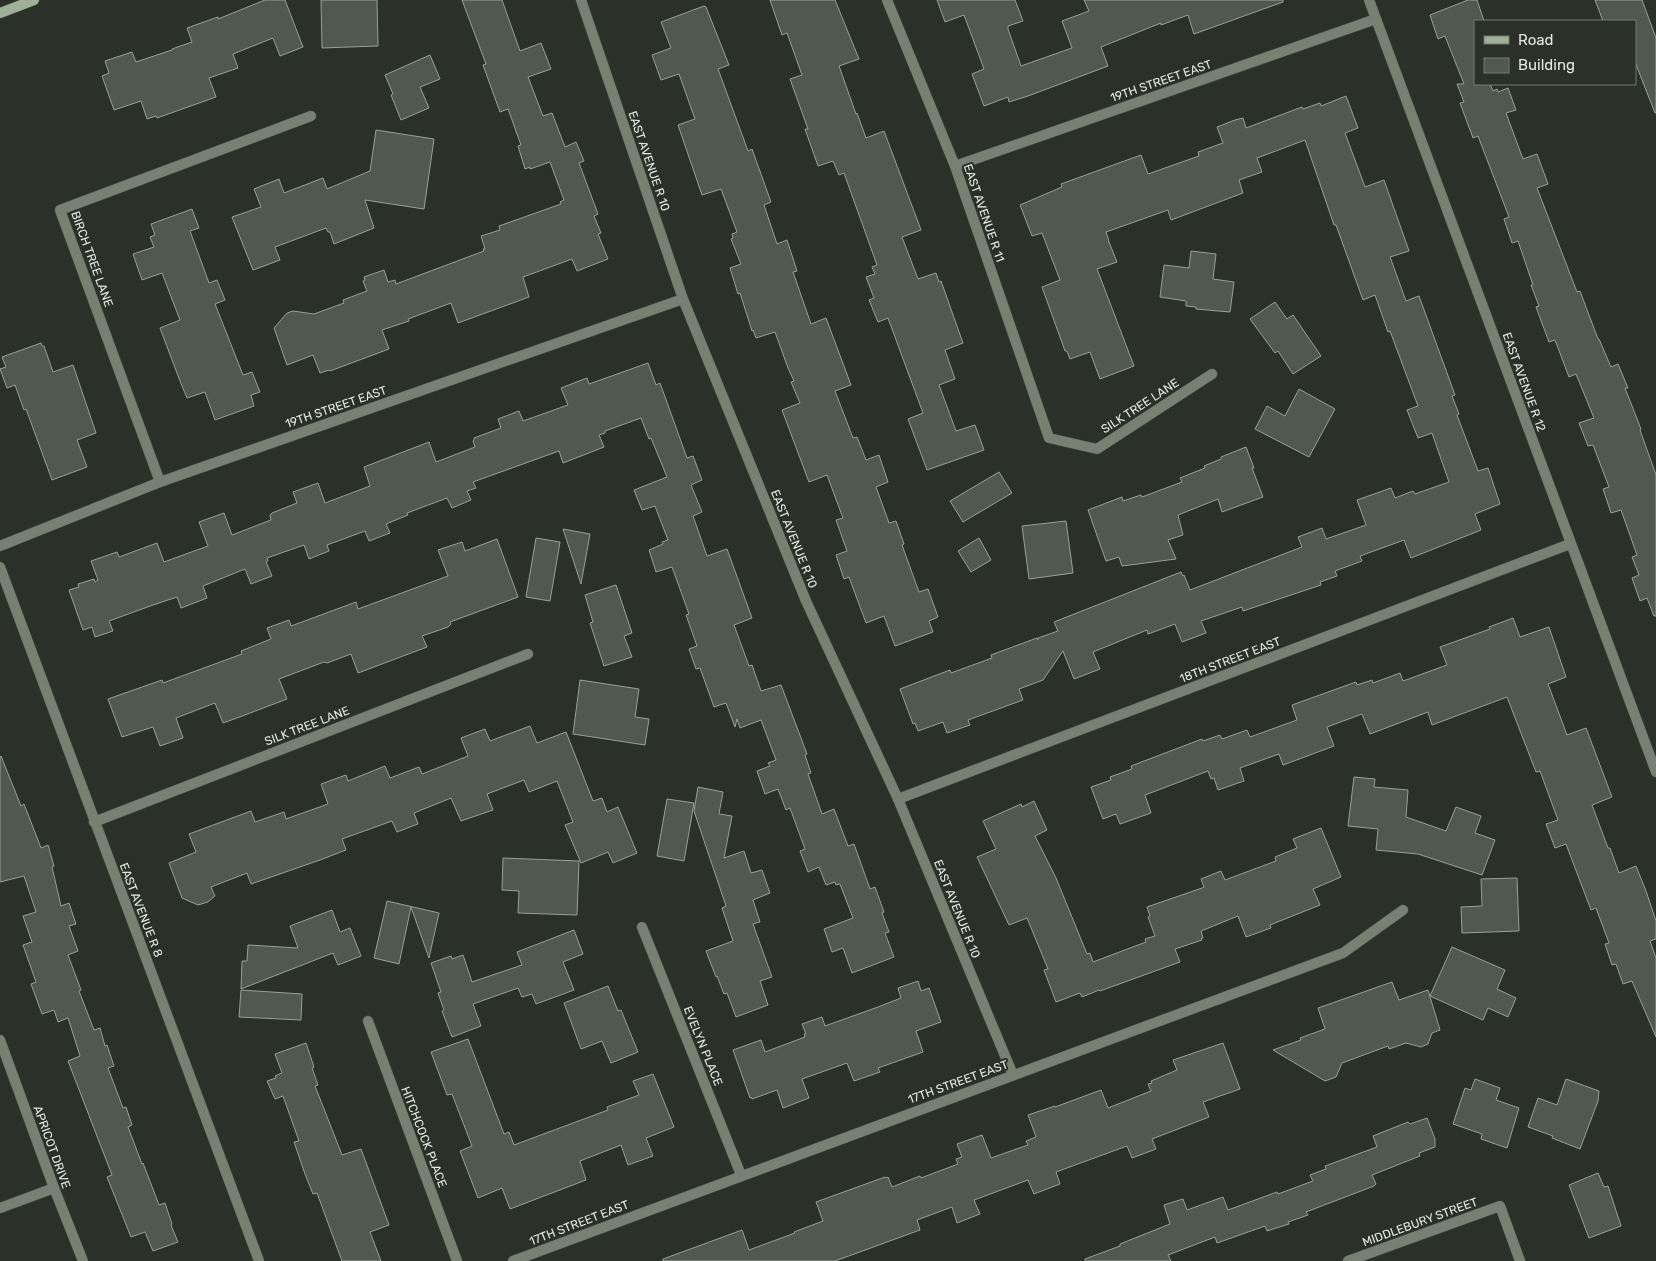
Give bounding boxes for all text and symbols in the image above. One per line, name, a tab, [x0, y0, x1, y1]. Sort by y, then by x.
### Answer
legend	[1474, 20, 1636, 85]
text: Road	[1518, 31, 1554, 49]
text: Building	[1518, 56, 1575, 74]
street label: 19TH STREET EAST	[1108, 57, 1214, 105]
street label: EAST AVENUE R 10	[625, 109, 673, 213]
street label: EAST AVENUE R 11	[961, 162, 1007, 264]
street label: BIRCH TREE LANE	[68, 209, 116, 309]
street label: EAST AVENUE R 12	[1500, 331, 1548, 433]
street label: SILK TREE LANE	[1098, 376, 1182, 436]
street label: 19TH STREET EAST	[283, 383, 389, 431]
street label: EAST AVENUE R 10	[768, 488, 820, 590]
street label: 18TH STREET EAST	[1178, 634, 1283, 686]
street label: SILK TREE LANE	[263, 703, 351, 749]
street label: EAST AVENUE R 10	[931, 858, 983, 960]
street label: EAST AVENUE R 8	[117, 861, 165, 959]
street label: EVELYN PLACE	[681, 1004, 725, 1088]
street label: 17TH STREET EAST	[906, 1057, 1010, 1107]
street label: HITCHCOCK PLACE	[398, 1085, 450, 1189]
street label: APRICOT DRIVE	[31, 1104, 73, 1190]
street label: MIDDLEBURY STREET	[1361, 1195, 1479, 1249]
street label: 17TH STREET EAST	[527, 1198, 631, 1248]

